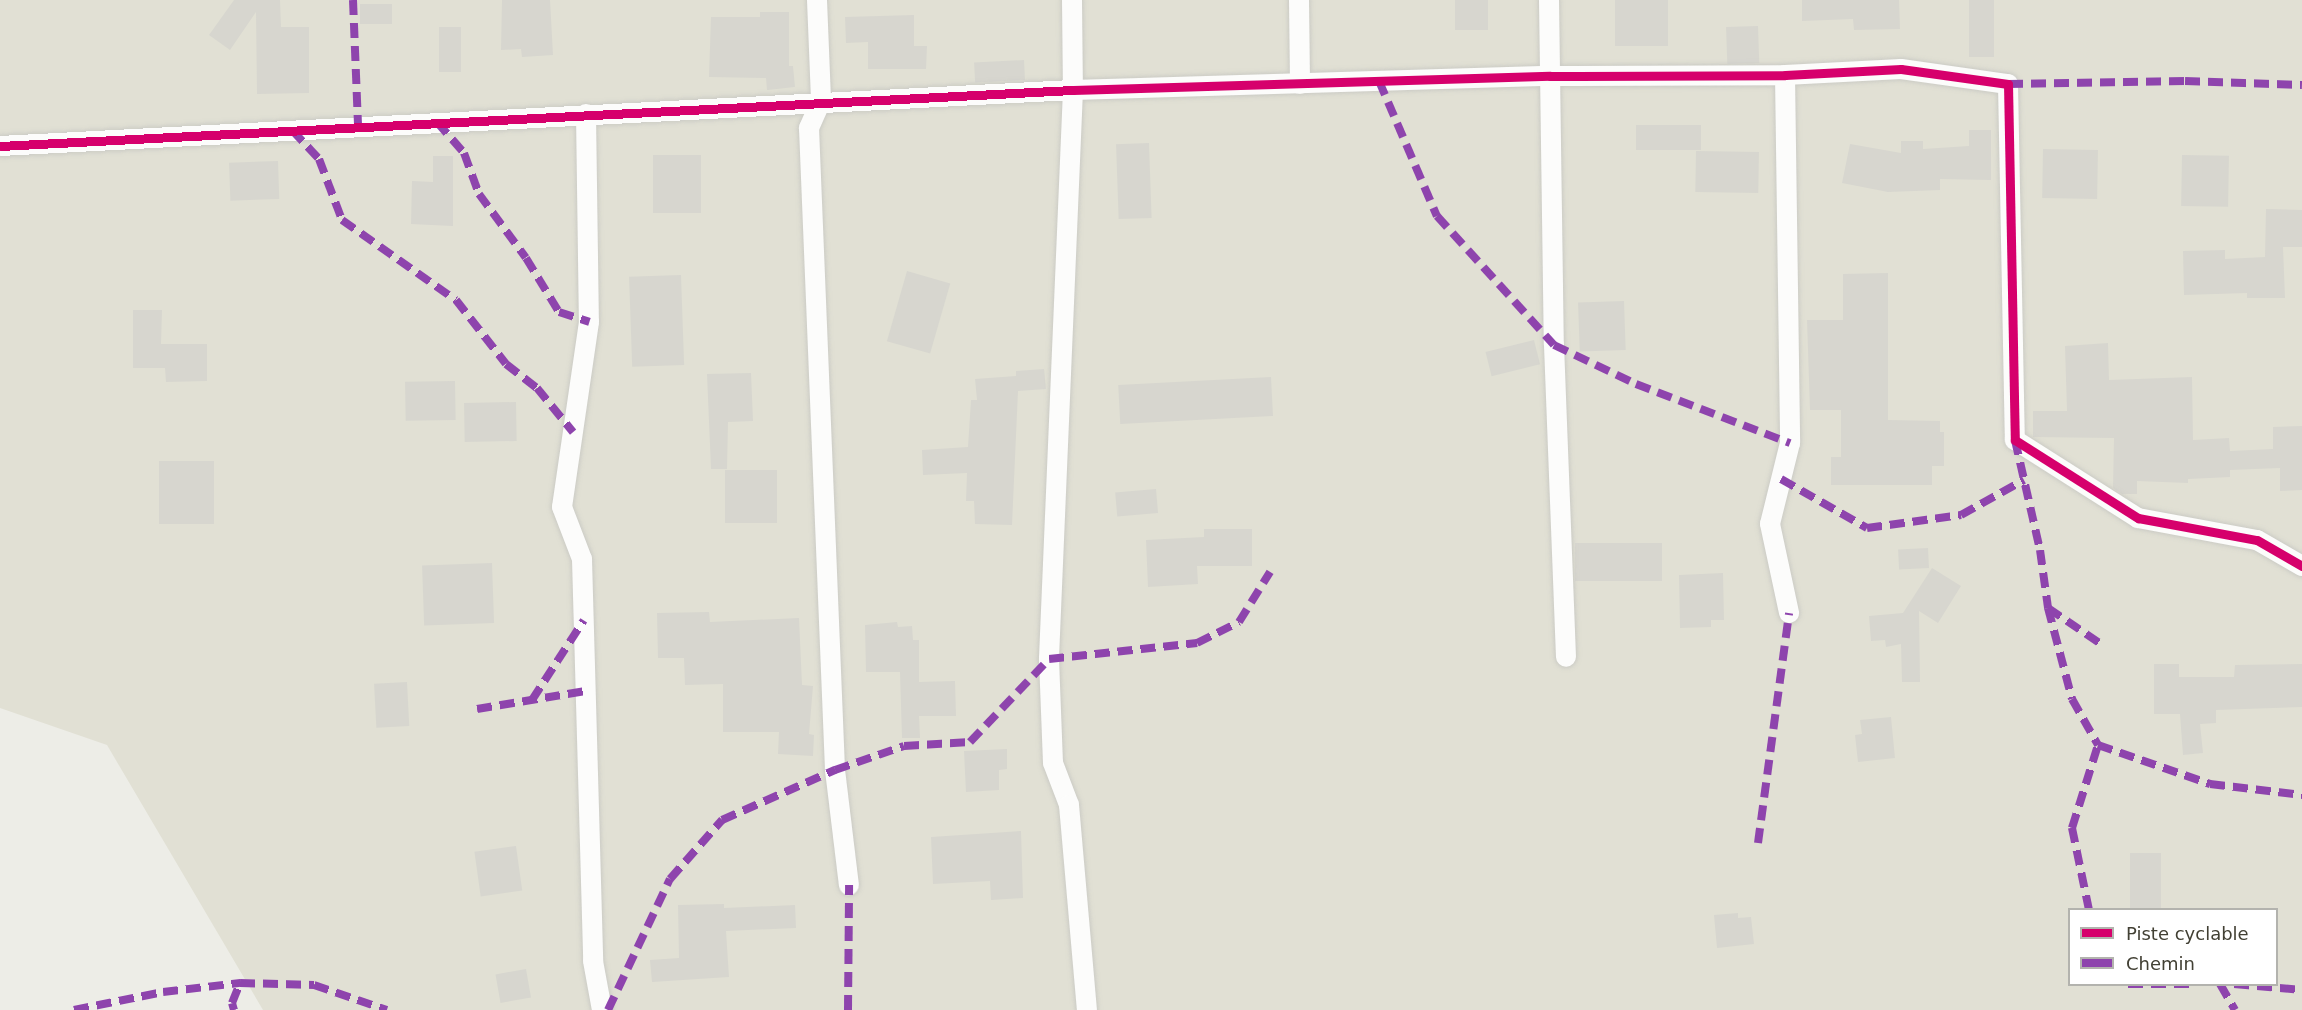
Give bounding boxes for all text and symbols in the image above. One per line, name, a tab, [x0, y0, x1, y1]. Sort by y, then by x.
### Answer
legend	[2068, 908, 2278, 986]
text: Piste cyclable	[2126, 923, 2249, 944]
text: Chemin	[2126, 953, 2195, 974]

